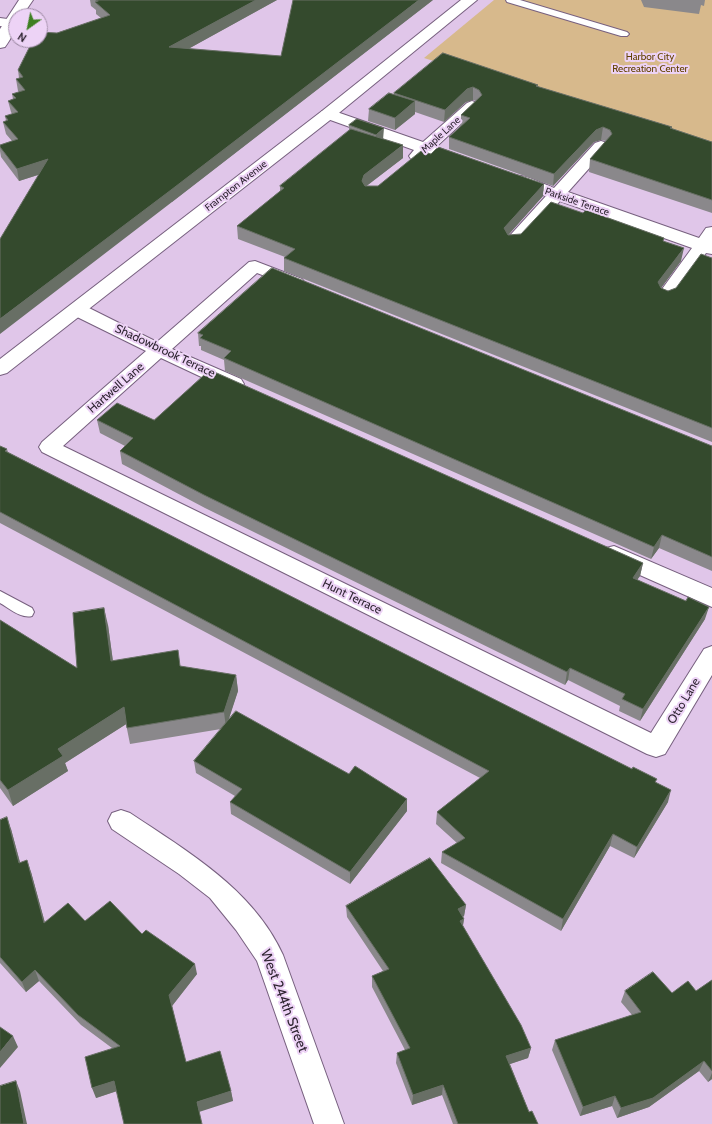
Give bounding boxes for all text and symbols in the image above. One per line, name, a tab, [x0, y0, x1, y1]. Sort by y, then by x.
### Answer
north arrow	[8, 8, 48, 48]
text: N	[15, 29, 29, 45]
park label: Harbor City Recreation Center	[612, 51, 688, 74]
street label: Maple Lane	[419, 114, 463, 156]
street label: Frampton Avenue	[203, 158, 269, 214]
street label: Parkside Terrace	[543, 185, 611, 219]
street label: Shadowbrook Terrace	[113, 321, 217, 381]
street label: Hartwell Lane	[85, 360, 147, 416]
street label: Hunt Terrace	[320, 576, 384, 618]
street label: Otto Lane	[665, 675, 703, 727]
street label: West 244th Street	[257, 947, 311, 1055]

